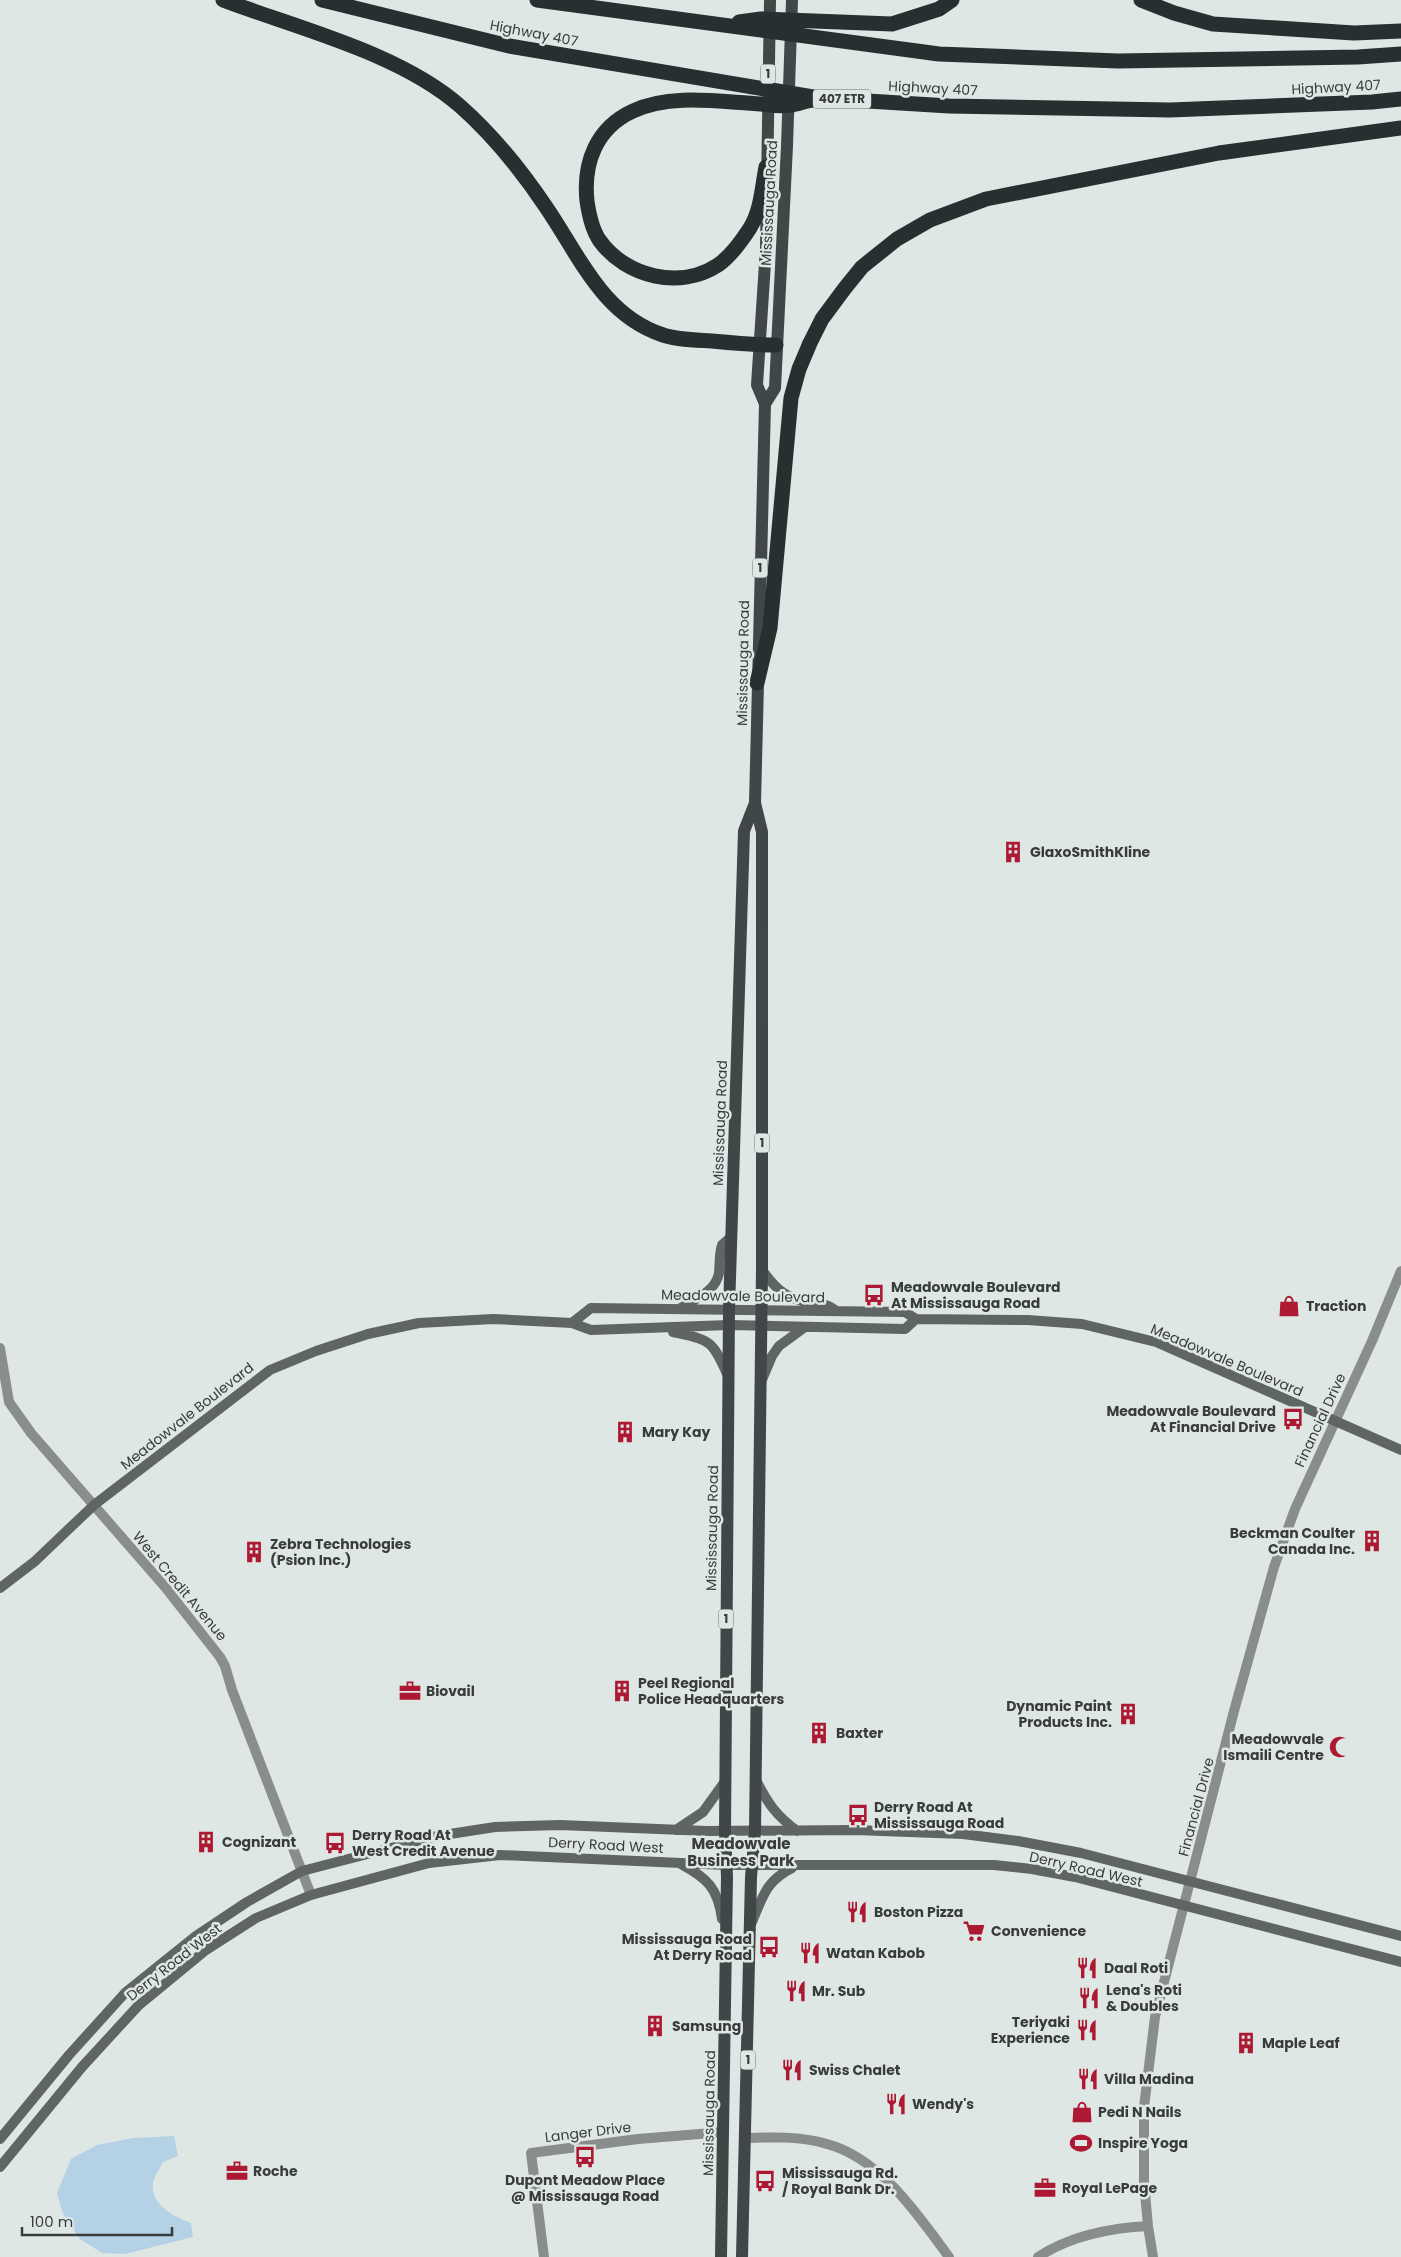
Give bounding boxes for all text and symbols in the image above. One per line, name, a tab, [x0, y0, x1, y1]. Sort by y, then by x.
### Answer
street label: Highway 407	[488, 15, 580, 51]
road number: 1	[760, 64, 776, 84]
street label: Highway 407	[1291, 75, 1381, 99]
street label: Highway 407	[888, 76, 978, 100]
road number: 407 ETR	[813, 90, 871, 108]
street label: Mississauga Road	[756, 140, 782, 266]
road number: 1	[752, 558, 768, 578]
street label: Mississauga Road	[732, 600, 754, 726]
building icon: GlaxoSmithKline	[1000, 839, 1026, 865]
place label: GlaxoSmithKline	[1030, 842, 1151, 862]
street label: Mississauga Road	[708, 1060, 732, 1186]
road number: 1	[754, 1134, 770, 1152]
place label: Meadowvale Boulevard At Mississauga Road	[891, 1277, 1061, 1313]
bus stop icon: Meadowvale Boulevard At Mississauga Road	[861, 1282, 887, 1308]
street label: Meadowvale Boulevard	[661, 1285, 825, 1307]
shop icon: Traction	[1276, 1293, 1302, 1319]
place label: Traction	[1306, 1296, 1366, 1316]
street label: Meadowvale Boulevard	[1148, 1319, 1306, 1401]
street label: Meadowvale Boulevard	[116, 1358, 258, 1474]
street label: Financial Drive	[1289, 1369, 1351, 1470]
place label: Meadowvale Boulevard At Financial Drive	[1106, 1401, 1276, 1437]
bus stop icon: Meadowvale Boulevard At Financial Drive	[1280, 1406, 1306, 1432]
building icon: Mary Kay	[612, 1419, 638, 1445]
place label: Mary Kay	[642, 1422, 710, 1442]
street label: Mississauga Road	[701, 1465, 723, 1591]
place label: Beckman Coulter Canada Inc.	[1230, 1523, 1355, 1559]
street label: West Credit Avenue	[128, 1527, 232, 1645]
building icon: Beckman Coulter Canada Inc.	[1359, 1528, 1385, 1554]
place label: Zebra Technologies (Psion Inc.)	[270, 1534, 411, 1570]
building icon: Zebra Technologies (Psion Inc.)	[241, 1539, 267, 1565]
road number: 1	[718, 1610, 734, 1628]
place label: Peel Regional Police Headquarters	[638, 1673, 785, 1709]
office icon: Biovail	[397, 1678, 423, 1704]
building icon: Peel Regional Police Headquarters	[609, 1678, 635, 1704]
place label: Biovail	[426, 1681, 475, 1701]
place label: Dynamic Paint Products Inc.	[1006, 1696, 1112, 1732]
building icon: Dynamic Paint Products Inc.	[1115, 1701, 1141, 1727]
building icon: Baxter	[806, 1720, 832, 1746]
place label: Baxter	[836, 1723, 883, 1743]
place label: Meadowvale Ismaili Centre	[1223, 1729, 1324, 1765]
mosque icon: Meadowvale Ismaili Centre	[1327, 1734, 1353, 1760]
street label: Financial Drive	[1173, 1755, 1219, 1859]
place label: Derry Road At Mississauga Road	[874, 1797, 1004, 1833]
bus stop icon: Derry Road At Mississauga Road	[845, 1802, 871, 1828]
place label: Derry Road At West Credit Avenue	[352, 1825, 495, 1861]
building icon: Cognizant	[193, 1829, 219, 1855]
bus stop icon: Derry Road At West Credit Avenue	[322, 1830, 348, 1856]
place label: Cognizant	[222, 1832, 297, 1852]
street label: Derry Road West	[548, 1832, 664, 1858]
district label: Meadowvale Business Park	[687, 1833, 795, 1871]
street label: Derry Road West	[1027, 1846, 1145, 1892]
restaurant icon: Boston Pizza	[844, 1899, 870, 1925]
place label: Boston Pizza	[874, 1902, 963, 1922]
supermarket icon: Convenience	[961, 1918, 987, 1944]
street label: Derry Road West	[122, 1919, 226, 2005]
place label: Convenience	[991, 1921, 1087, 1941]
place label: Mississauga Road At Derry Road	[622, 1929, 752, 1965]
bus stop icon: Mississauga Road At Derry Road	[756, 1934, 782, 1960]
restaurant icon: Watan Kabob	[797, 1940, 823, 1966]
place label: Watan Kabob	[826, 1943, 926, 1963]
restaurant icon: Daal Roti	[1074, 1955, 1100, 1981]
place label: Daal Roti	[1104, 1958, 1168, 1978]
restaurant icon: Mr. Sub	[783, 1978, 809, 2004]
place label: Lena's Roti & Doubles	[1106, 1980, 1182, 2016]
place label: Mr. Sub	[812, 1981, 866, 2001]
restaurant icon: Lena's Roti & Doubles	[1076, 1985, 1102, 2011]
place label: Teriyaki Experience	[991, 2012, 1070, 2048]
building icon: Samsung	[642, 2013, 668, 2039]
place label: Samsung	[672, 2016, 741, 2036]
restaurant icon: Teriyaki Experience	[1074, 2017, 1100, 2043]
building icon: Maple Leaf	[1233, 2030, 1259, 2056]
place label: Maple Leaf	[1262, 2033, 1339, 2053]
street label: Mississauga Road	[698, 2050, 720, 2176]
road number: 1	[740, 2050, 756, 2070]
restaurant icon: Swiss Chalet	[779, 2057, 805, 2083]
place label: Swiss Chalet	[809, 2060, 901, 2080]
restaurant icon: Villa Madina	[1075, 2066, 1101, 2092]
place label: Villa Madina	[1104, 2069, 1194, 2089]
restaurant icon: Wendy's	[883, 2091, 909, 2117]
place label: Wendy's	[912, 2094, 974, 2114]
shop icon: Pedi N Nails	[1069, 2099, 1095, 2125]
place label: Pedi N Nails	[1098, 2102, 1182, 2122]
street label: Langer Drive	[544, 2117, 633, 2147]
sports icon: Inspire Yoga	[1068, 2130, 1094, 2156]
place label: Inspire Yoga	[1098, 2133, 1188, 2153]
bus stop icon: Dupont Meadow Place @ Mississauga Road	[572, 2144, 598, 2170]
office icon: Roche	[224, 2158, 250, 2184]
place label: Roche	[253, 2161, 298, 2181]
place label: Mississauga Rd. / Royal Bank Dr.	[782, 2163, 898, 2199]
bus stop icon: Mississauga Rd. / Royal Bank Dr.	[752, 2168, 778, 2194]
place label: Dupont Meadow Place @ Mississauga Road	[505, 2170, 665, 2206]
office icon: Royal LePage	[1032, 2175, 1058, 2201]
place label: Royal LePage	[1062, 2178, 1158, 2198]
scale bar	[22, 2204, 172, 2236]
text: 100 m	[30, 2211, 73, 2232]

